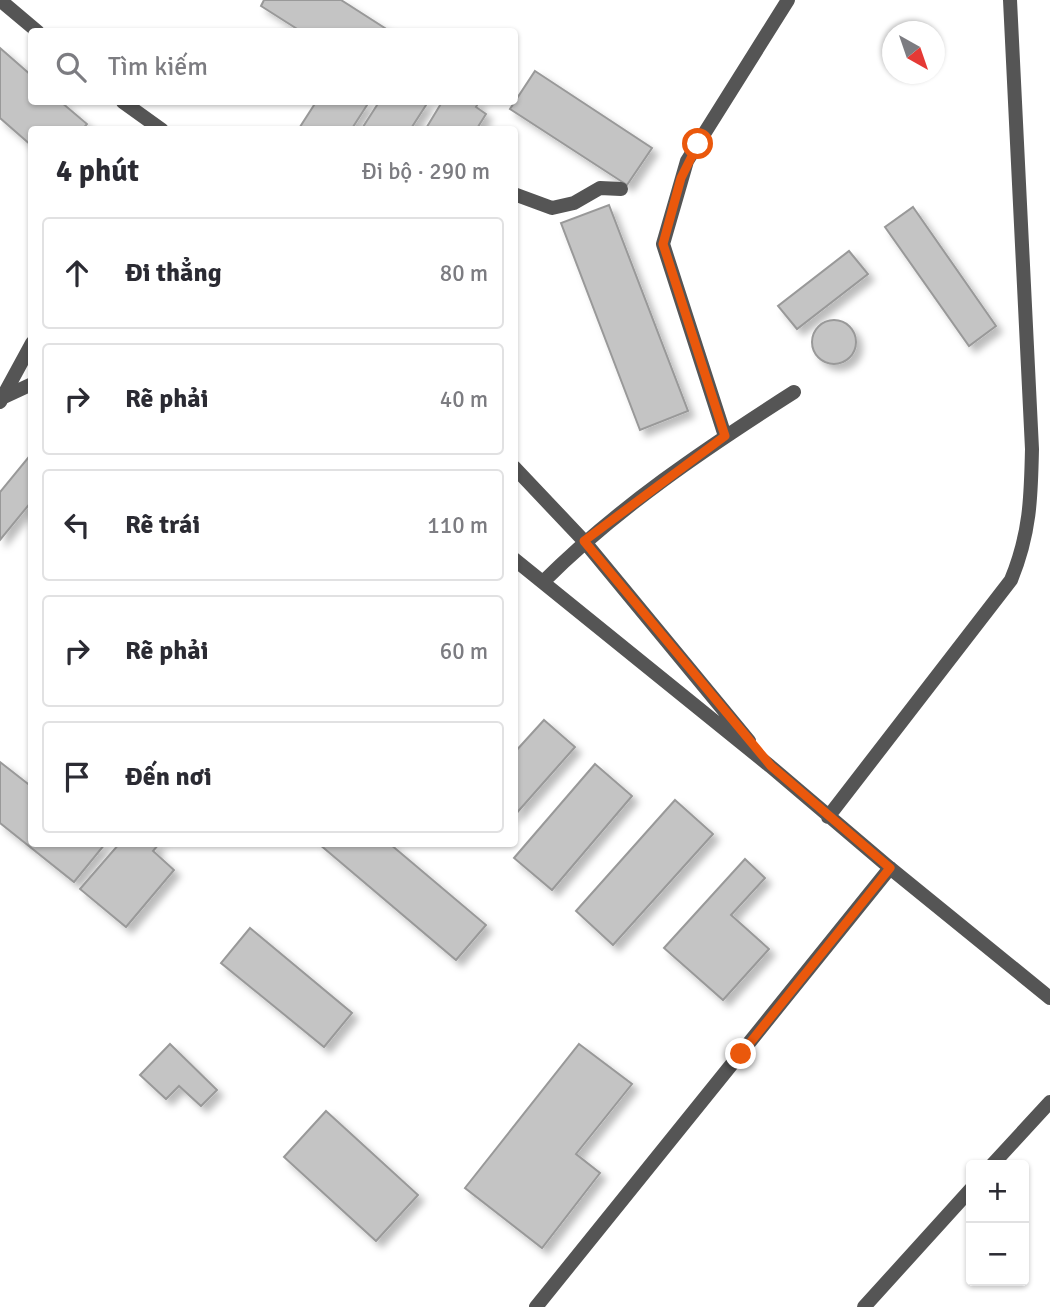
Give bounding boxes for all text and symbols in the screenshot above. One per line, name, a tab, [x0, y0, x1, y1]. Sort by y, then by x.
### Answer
north arrow	[882, 21, 945, 84]
search box	[28, 28, 518, 105]
icon: search	[52, 48, 90, 86]
text: Tìm kiếm	[108, 51, 208, 83]
route start	[682, 128, 713, 159]
text: 4 phút	[56, 153, 139, 190]
text: Đi bộ · 290 m	[362, 157, 490, 186]
icon: ahead	[58, 254, 96, 292]
text: Đi thẳng	[125, 257, 222, 289]
text: 80 m	[440, 259, 488, 288]
icon: right	[58, 380, 96, 418]
text: Rẽ phải	[125, 383, 209, 415]
text: 40 m	[440, 385, 488, 414]
icon: left	[58, 506, 96, 544]
text: Rẽ trái	[125, 509, 200, 541]
text: 110 m	[427, 511, 488, 540]
icon: right	[58, 632, 96, 670]
text: Rẽ phải	[125, 635, 209, 667]
text: 60 m	[440, 637, 488, 666]
icon: arrive	[58, 758, 96, 796]
text: Đến nơi	[125, 761, 212, 793]
route end	[725, 1038, 756, 1069]
map controls	[966, 1160, 1029, 1286]
button: +	[966, 1160, 1029, 1223]
button: −	[966, 1223, 1029, 1286]

